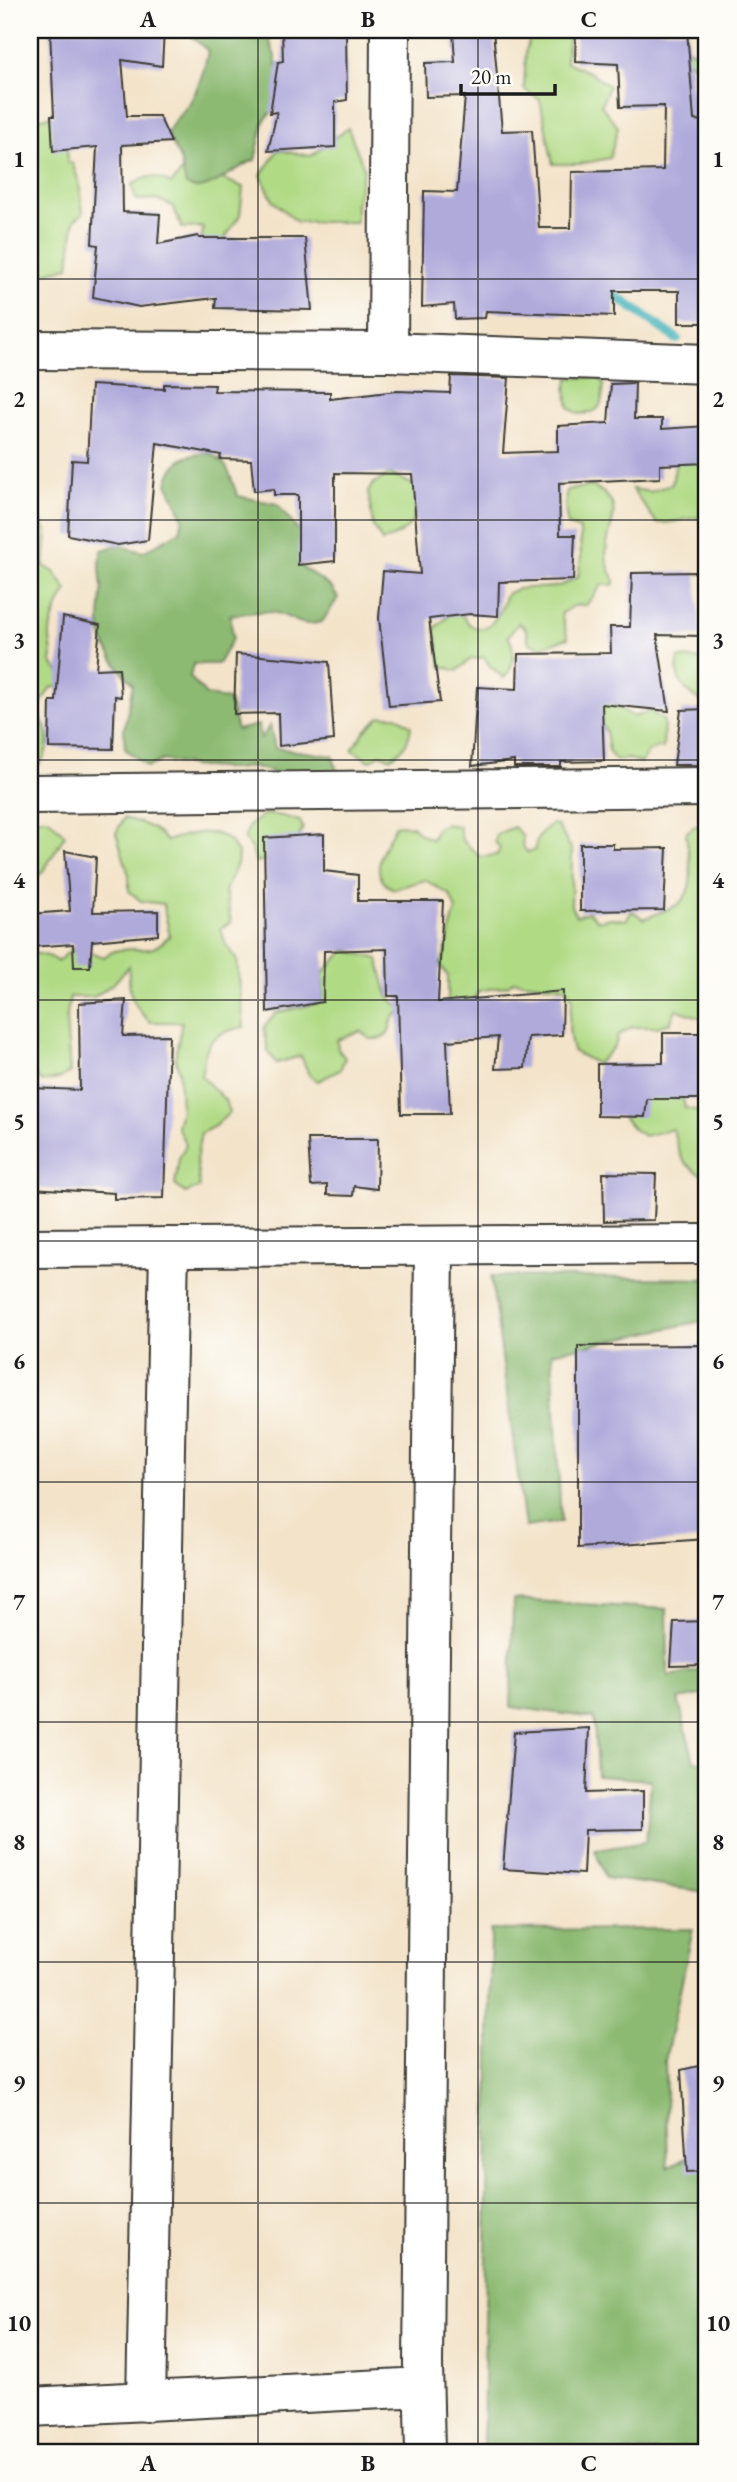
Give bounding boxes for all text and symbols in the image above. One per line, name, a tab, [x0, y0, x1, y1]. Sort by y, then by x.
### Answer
text: A	[139, 4, 157, 34]
text: B	[361, 4, 375, 34]
text: C	[581, 4, 597, 34]
scale bar	[461, 52, 555, 96]
text: 20 m	[471, 63, 512, 90]
text: 1	[13, 144, 25, 174]
text: 1	[712, 144, 724, 174]
text: 2	[13, 384, 25, 414]
text: 2	[712, 384, 724, 414]
text: 3	[13, 625, 25, 655]
text: 3	[712, 625, 724, 655]
text: 4	[13, 865, 26, 895]
text: 4	[712, 865, 725, 895]
text: 5	[13, 1106, 25, 1136]
text: 5	[712, 1106, 724, 1136]
text: 6	[13, 1346, 25, 1376]
text: 6	[712, 1346, 724, 1376]
text: 7	[13, 1587, 26, 1617]
text: 7	[712, 1587, 725, 1617]
text: 8	[13, 1827, 25, 1857]
text: 8	[712, 1827, 724, 1857]
text: 9	[13, 2068, 25, 2098]
text: 9	[712, 2068, 724, 2098]
text: 10	[7, 2308, 31, 2338]
text: 10	[706, 2308, 730, 2338]
text: A	[139, 2448, 157, 2478]
text: B	[361, 2448, 375, 2478]
text: C	[581, 2448, 597, 2478]

